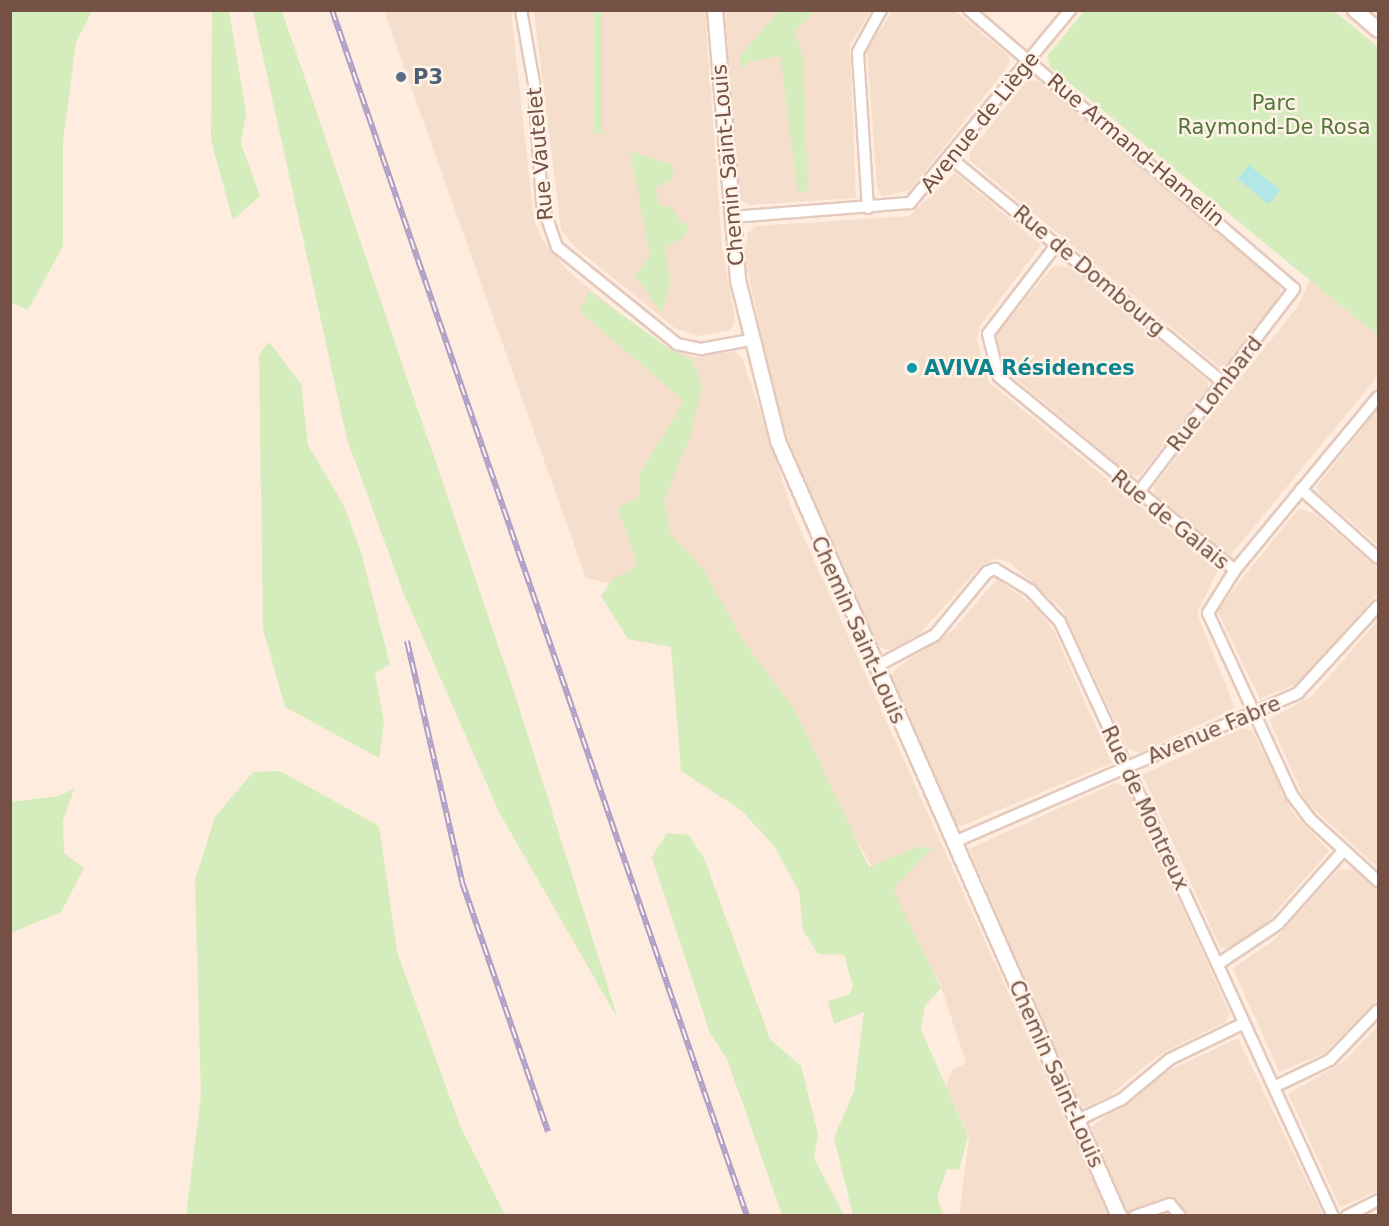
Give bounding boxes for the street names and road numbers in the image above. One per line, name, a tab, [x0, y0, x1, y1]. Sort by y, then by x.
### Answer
street label: Avenue de Liège	[915, 46, 1045, 198]
street label: Chemin Saint-Louis	[707, 63, 749, 267]
street label: Rue Armand-Hamelin	[1042, 68, 1230, 232]
street label: Rue Vautelet	[522, 86, 558, 222]
street label: Rue de Dombourg	[1008, 200, 1170, 342]
street label: Rue Lombard	[1162, 331, 1268, 457]
street label: Rue de Galais	[1106, 465, 1234, 575]
street label: Chemin Saint-Louis	[805, 532, 911, 728]
street label: Avenue Fabre	[1144, 691, 1284, 769]
street label: Rue de Montreux	[1096, 722, 1194, 894]
street label: Chemin Saint-Louis	[1003, 976, 1109, 1172]

